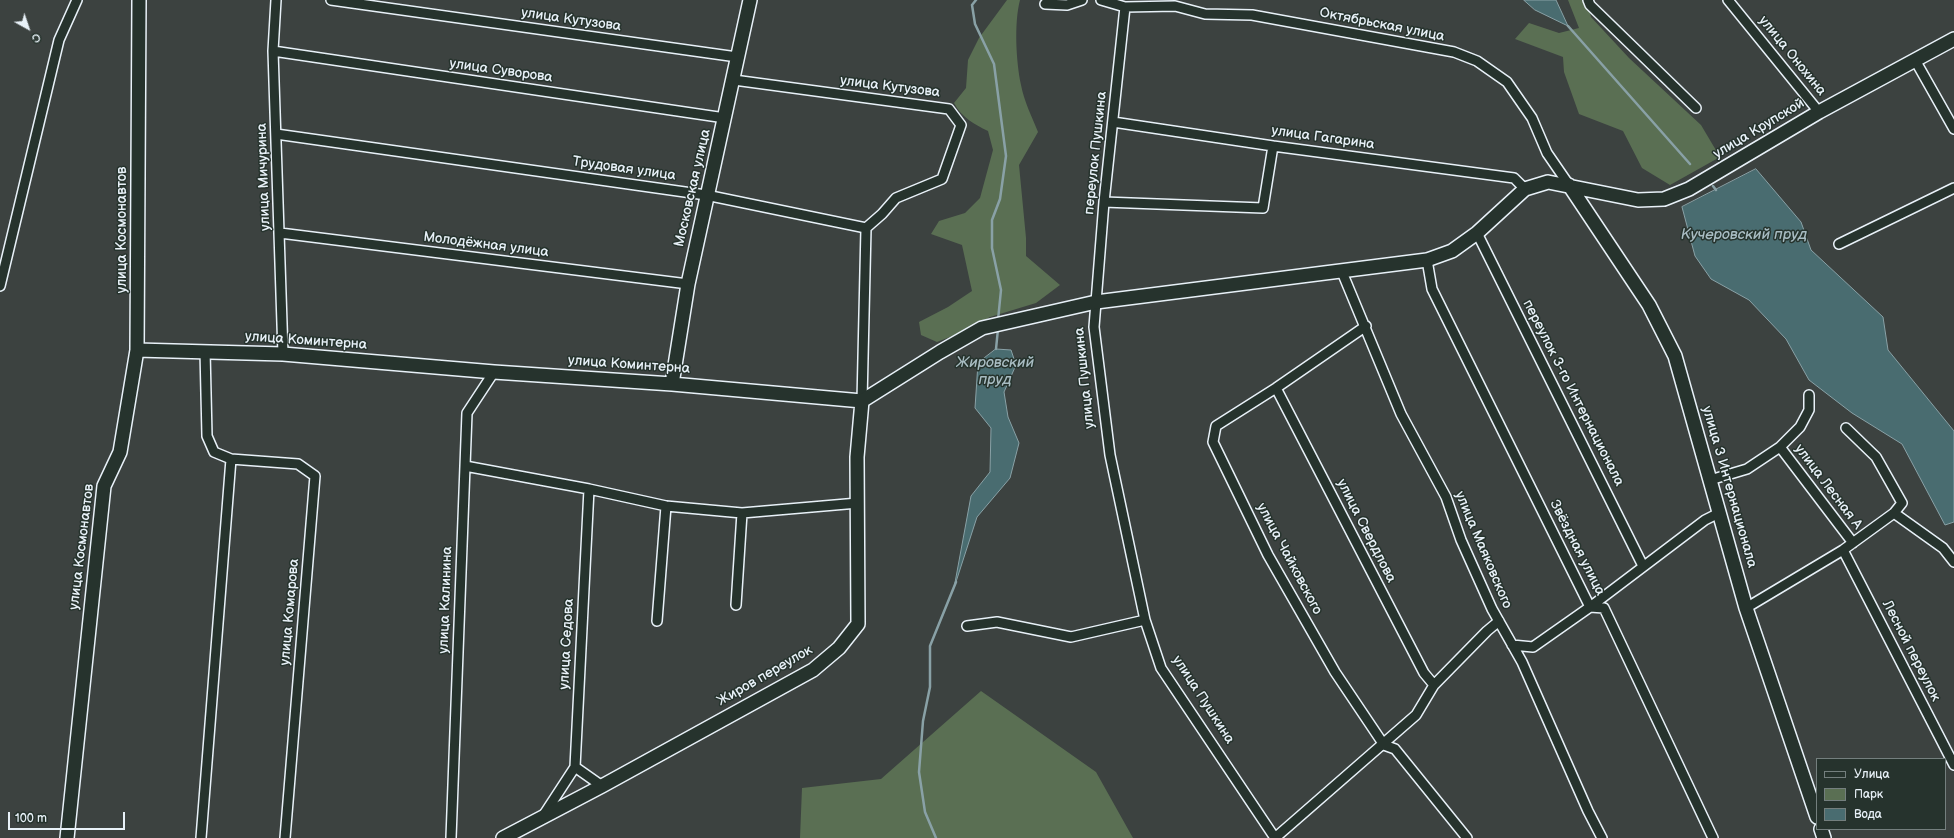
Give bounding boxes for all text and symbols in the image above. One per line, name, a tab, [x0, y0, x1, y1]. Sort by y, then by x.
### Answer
street label: улица Кутузова	[520, 5, 622, 35]
street label: Октябрьская улица	[1318, 5, 1446, 45]
north arrow	[8, 8, 48, 48]
street label: улица Онохина	[1755, 13, 1829, 99]
text: С	[29, 30, 43, 45]
street label: улица Суворова	[448, 55, 554, 87]
street label: улица Кутузова	[839, 73, 941, 101]
street label: переулок Пушкина	[1081, 91, 1111, 215]
street label: улица Крупской	[1710, 95, 1808, 163]
street label: улица Гагарина	[1270, 122, 1376, 154]
street label: улица Мичурина	[254, 123, 274, 231]
street label: Московская улица	[671, 127, 715, 249]
street label: Трудовая улица	[571, 153, 677, 185]
street label: улица Космонавтов	[114, 167, 130, 293]
water label: Кучеровский пруд	[1681, 226, 1807, 244]
street label: Молодёжная улица	[422, 229, 550, 261]
street label: переулок 3-го Интернационала	[1519, 297, 1627, 489]
street label: улица Пушкина	[1071, 327, 1099, 429]
street label: улица Коминтерна	[244, 328, 368, 354]
street label: улица Коминтерна	[567, 352, 691, 378]
water label: Жировский пруд	[956, 354, 1034, 389]
street label: улица 3 Интернационала	[1698, 404, 1760, 570]
street label: улица Лесная А	[1791, 441, 1865, 533]
street label: улица Свердлова	[1333, 476, 1399, 586]
street label: улица Космонавтов	[66, 483, 98, 611]
street label: улица Маяковского	[1451, 489, 1515, 611]
street label: Звёздная улица	[1546, 497, 1608, 599]
street label: улица Чайковского	[1253, 500, 1325, 618]
street label: улица Калинина	[436, 546, 456, 654]
street label: улица Комарова	[277, 558, 303, 666]
street label: улица Седова	[556, 598, 578, 690]
street label: Лесной переулок	[1878, 598, 1944, 704]
street label: Жиров переулок	[714, 642, 816, 710]
street label: улица Пушкина	[1168, 653, 1238, 747]
legend	[1816, 758, 1946, 830]
text: Улица	[1854, 767, 1890, 782]
text: Парк	[1854, 787, 1883, 802]
scale bar	[10, 804, 127, 830]
text: Вода	[1854, 807, 1882, 822]
text: 100 m	[15, 811, 47, 826]

